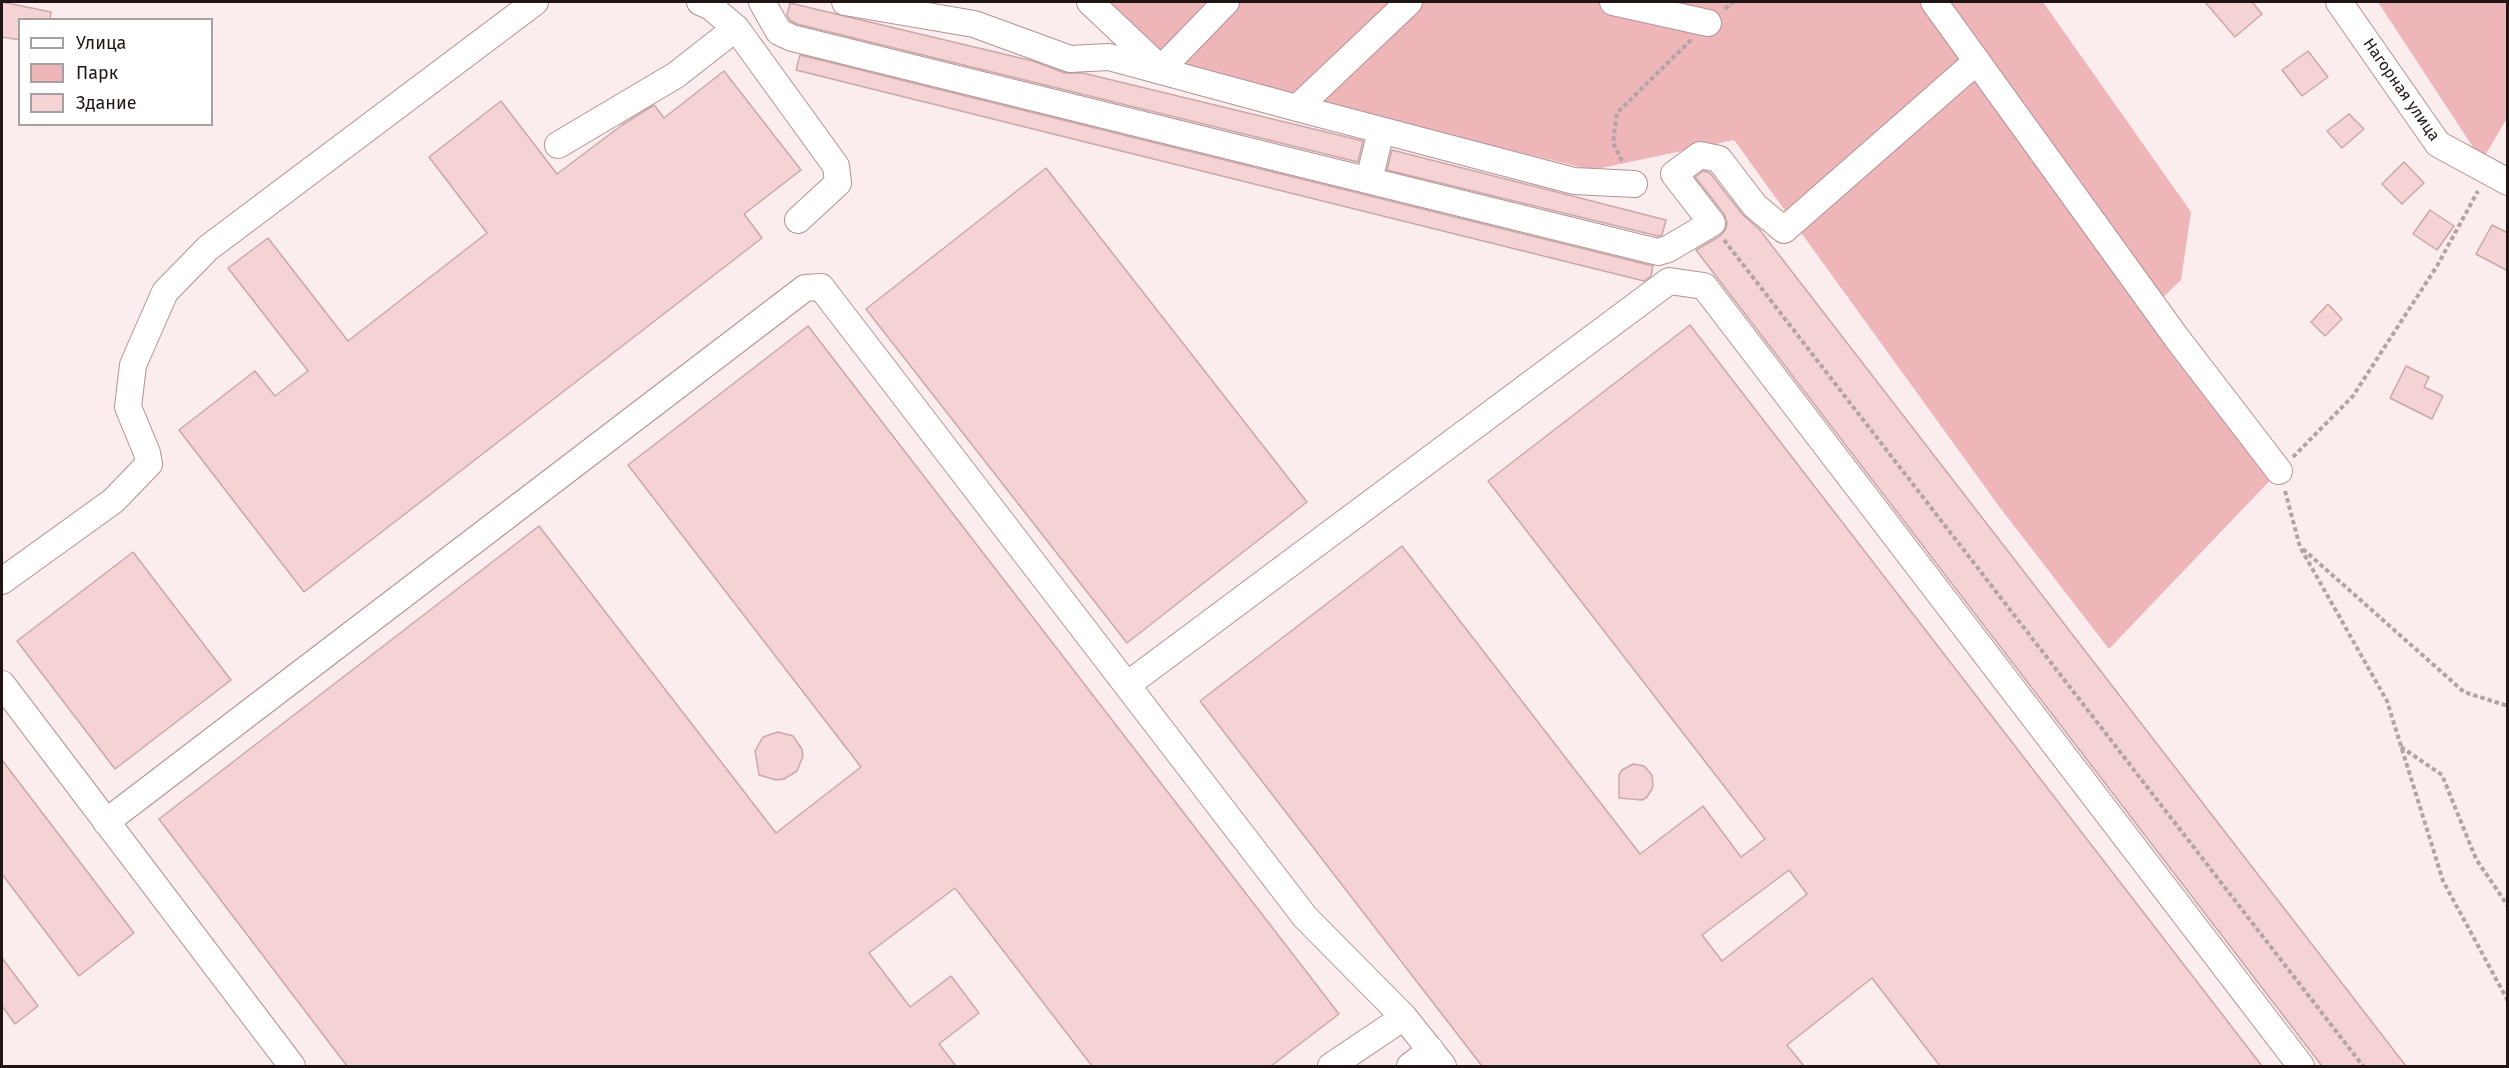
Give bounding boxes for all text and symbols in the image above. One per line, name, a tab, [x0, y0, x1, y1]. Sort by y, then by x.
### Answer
legend	[18, 18, 213, 126]
text: Улица	[76, 32, 126, 54]
street label: Нагорная улица	[2359, 35, 2443, 145]
text: Парк	[76, 62, 118, 84]
text: Здание	[76, 92, 137, 114]

